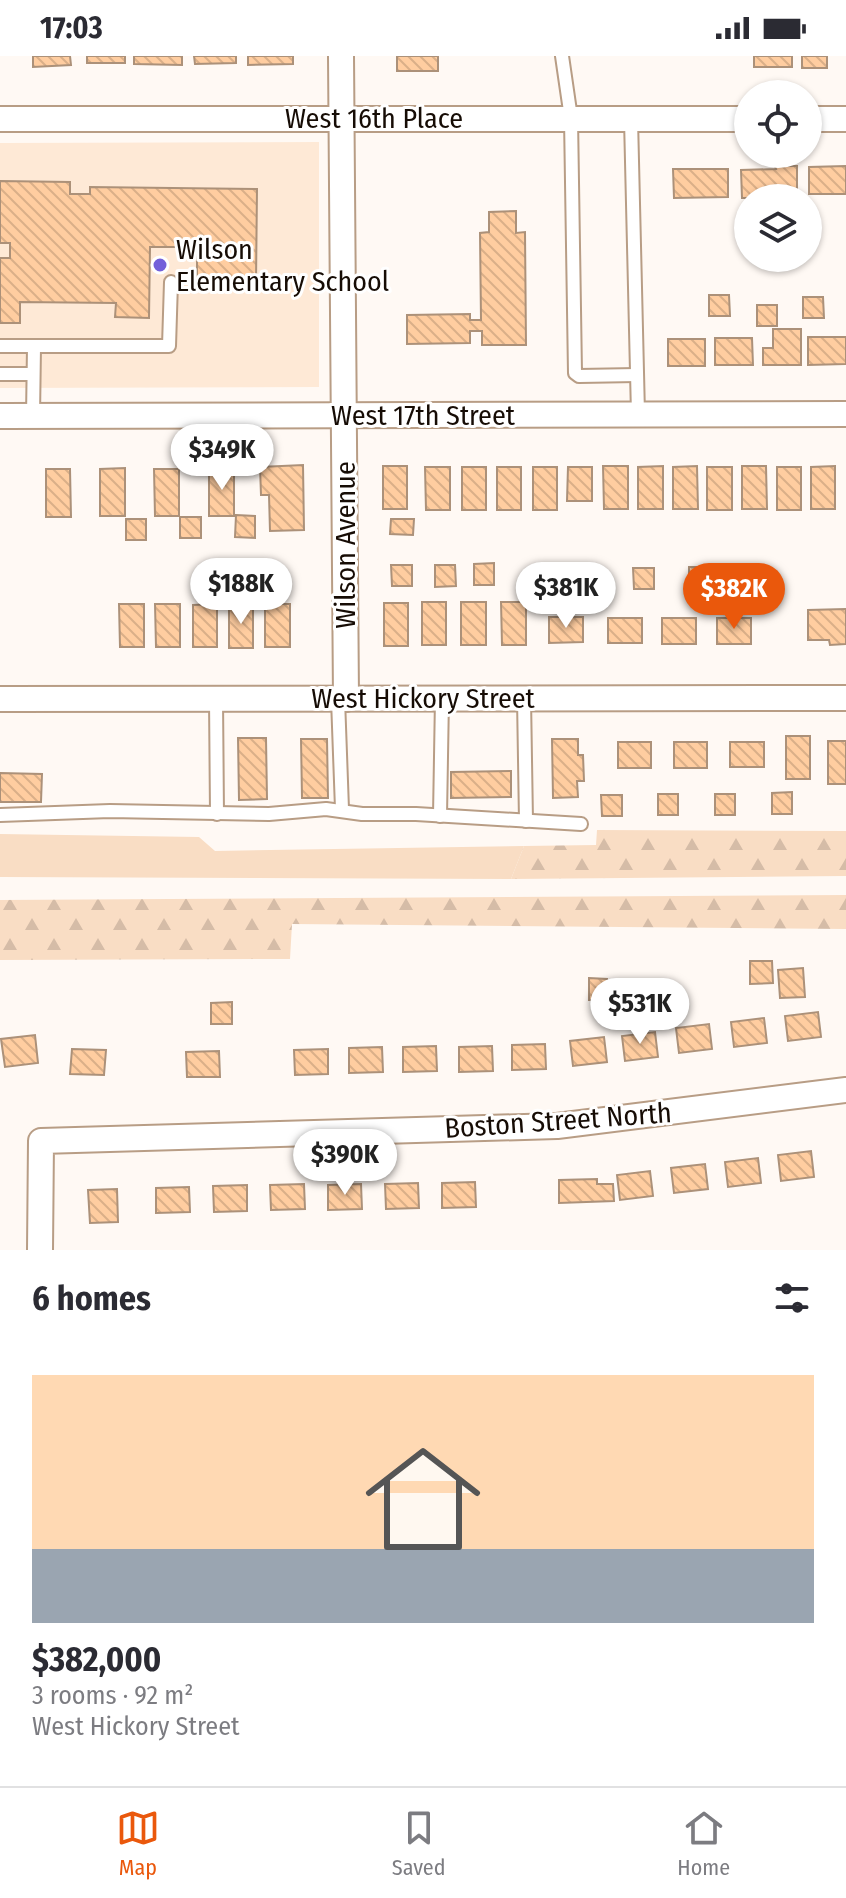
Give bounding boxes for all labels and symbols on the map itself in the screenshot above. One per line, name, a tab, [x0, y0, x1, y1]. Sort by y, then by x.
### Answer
street label: West 16th Place	[285, 102, 463, 135]
place label: Wilson Elementary School	[176, 233, 389, 298]
marker: Wilson Elementary School	[151, 256, 169, 274]
street label: West 17th Street	[331, 399, 516, 432]
pin: $349K	[166, 424, 278, 492]
street label: Wilson Avenue	[329, 461, 362, 629]
pin: $188K	[185, 558, 297, 626]
pin: $381K	[510, 562, 622, 630]
pin: $382K	[678, 563, 790, 631]
street label: West Hickory Street	[311, 682, 536, 715]
pin: $531K	[584, 978, 696, 1046]
street label: Boston Street North	[443, 1096, 673, 1145]
pin: $390K	[289, 1129, 401, 1197]

